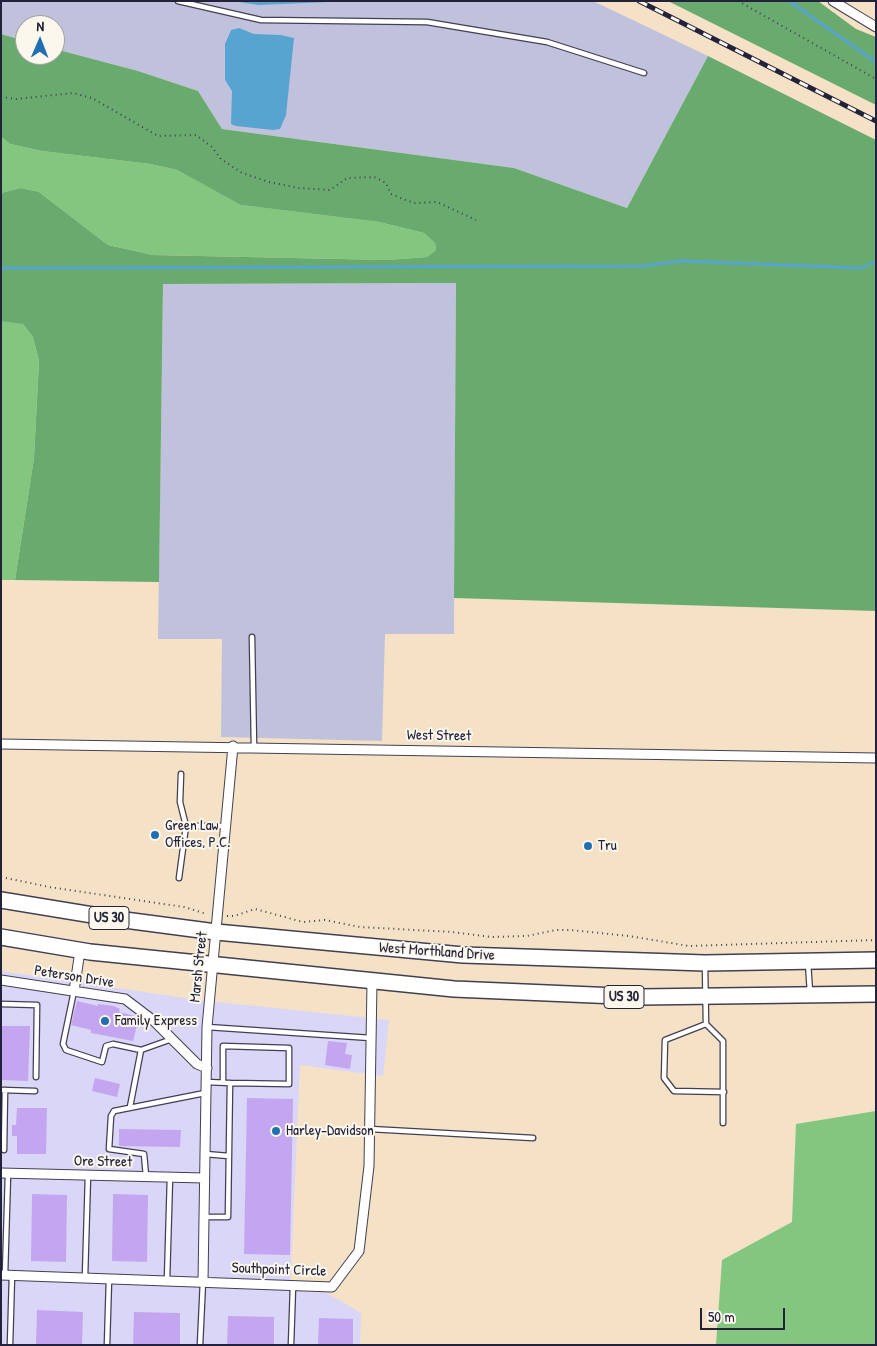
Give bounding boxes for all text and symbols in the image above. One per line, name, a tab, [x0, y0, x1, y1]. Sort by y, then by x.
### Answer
north arrow	[15, 15, 65, 65]
text: N	[36, 16, 44, 35]
street label: West Street	[407, 726, 471, 746]
place label: Green Law Offices, P.C.	[165, 817, 230, 852]
marker: Green Law Offices, P.C.	[149, 829, 161, 841]
place label: Tru	[598, 837, 617, 855]
marker: Tru	[582, 840, 594, 852]
road number: US 30	[89, 906, 129, 930]
street label: Marsh Street	[186, 931, 212, 1003]
street label: West Morthland Drive	[379, 939, 495, 965]
street label: Peterson Drive	[33, 962, 115, 992]
road number: US 30	[604, 986, 644, 1009]
place label: Family Express	[115, 1012, 197, 1030]
marker: Family Express	[99, 1015, 111, 1027]
place label: Harley-Davidson	[286, 1122, 374, 1140]
marker: Harley-Davidson	[270, 1125, 282, 1137]
street label: Ore Street	[74, 1152, 132, 1172]
street label: Southpoint Circle	[231, 1259, 327, 1281]
scale bar	[702, 1298, 787, 1330]
text: 50 m	[708, 1306, 735, 1327]

